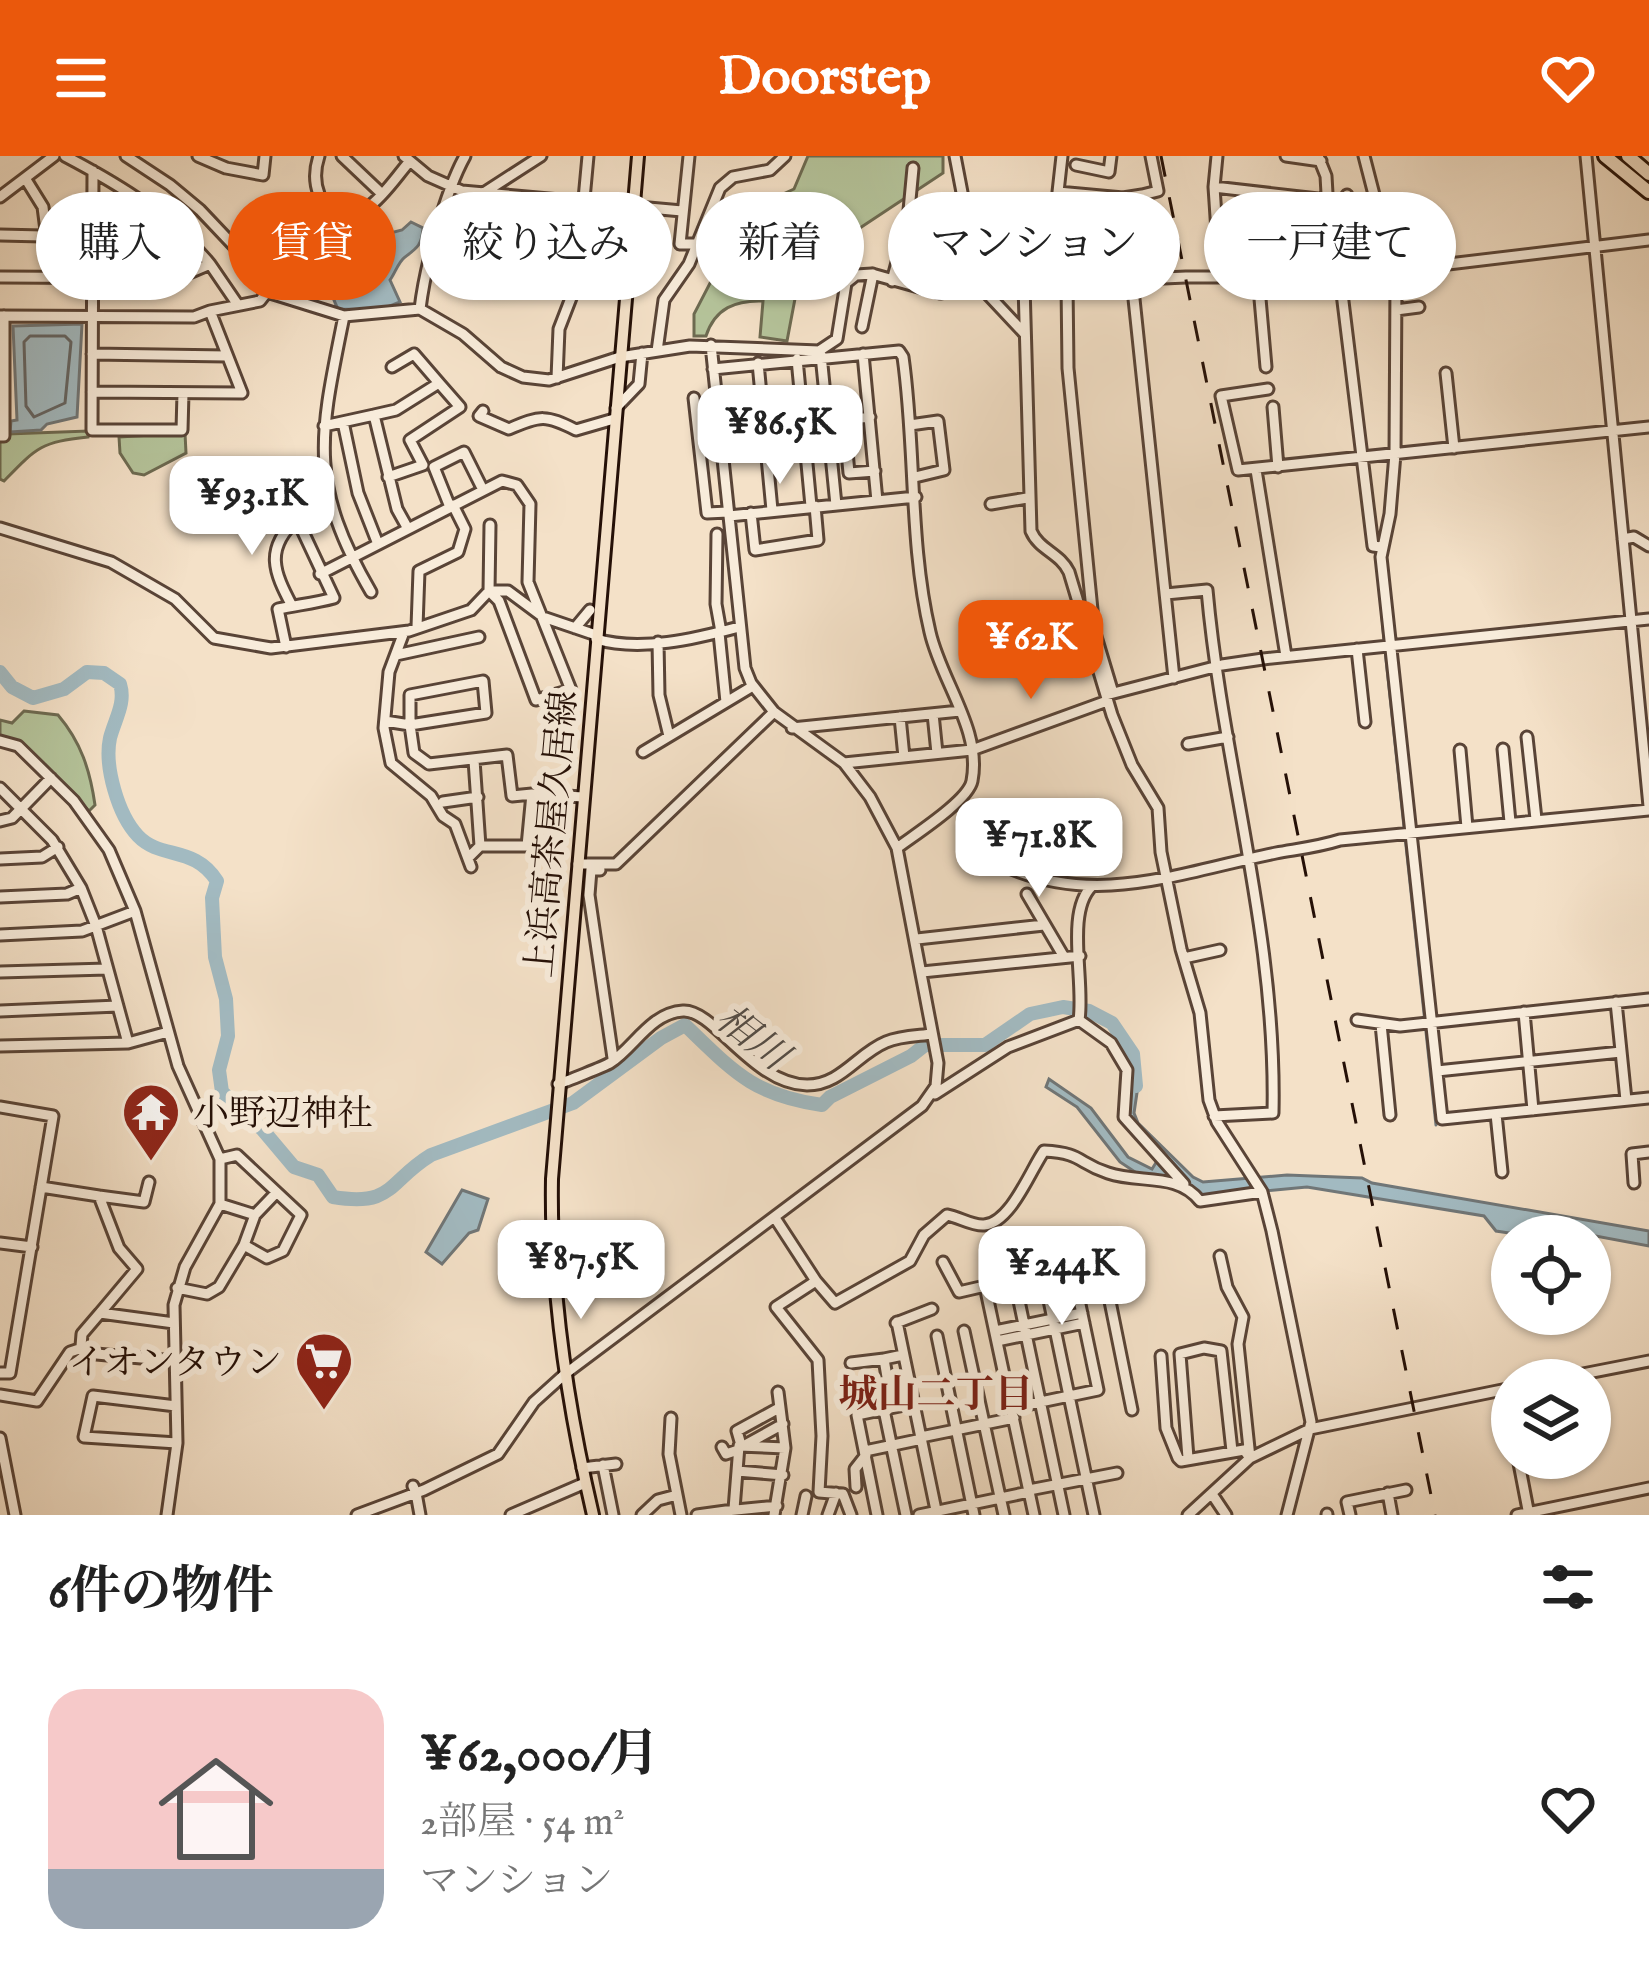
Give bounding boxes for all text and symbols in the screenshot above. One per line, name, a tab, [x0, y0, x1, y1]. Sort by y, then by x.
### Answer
text: Doorstep	[718, 44, 931, 113]
icon: menu	[48, 45, 114, 111]
icon: heart	[1535, 45, 1601, 111]
chip: 購入	[36, 192, 204, 300]
chip: 賃貸	[228, 192, 396, 300]
chip: 絞り込み	[420, 192, 672, 300]
chip: 新着	[696, 192, 864, 300]
chip: マンション	[888, 192, 1180, 300]
chip: 一戸建て	[1204, 192, 1456, 300]
pin: ¥86.5K	[682, 385, 878, 487]
text: ¥86.5K	[725, 399, 835, 448]
pin: ¥93.1K	[154, 456, 350, 558]
text: ¥93.1K	[196, 470, 308, 519]
pin: ¥62K	[960, 600, 1102, 702]
text: ¥62K	[985, 614, 1077, 663]
street label: 上浜高茶屋久居線	[518, 689, 588, 980]
pin: ¥71.8K	[941, 798, 1137, 900]
text: ¥71.8K	[982, 812, 1096, 861]
water label: 相川	[705, 995, 800, 1085]
temple icon: 小野辺神社	[120, 1081, 182, 1163]
place label: 小野辺神社	[193, 1092, 373, 1138]
map controls	[1491, 1215, 1611, 1479]
button: locate	[1491, 1215, 1611, 1335]
pin: ¥87.5K	[483, 1220, 679, 1322]
pin: ¥244K	[978, 1226, 1146, 1328]
text: ¥87.5K	[525, 1234, 637, 1283]
text: ¥244K	[1005, 1240, 1119, 1289]
supermarket icon: イオンタウン	[293, 1330, 355, 1412]
place label: イオンタウン	[69, 1341, 282, 1387]
button: layers	[1491, 1359, 1611, 1479]
district label: 城山二丁目	[838, 1372, 1034, 1421]
icon: filters	[1535, 1554, 1601, 1620]
text: 6件の物件	[48, 1561, 274, 1626]
text: ¥62,000/月	[420, 1724, 660, 1789]
icon: home	[144, 1737, 288, 1881]
icon: heart	[1535, 1776, 1601, 1842]
text: 2部屋 · 54 m²	[420, 1799, 625, 1848]
text: マンション	[420, 1858, 613, 1907]

